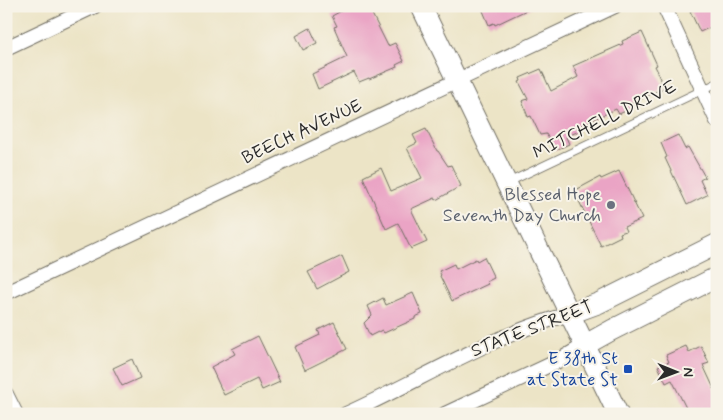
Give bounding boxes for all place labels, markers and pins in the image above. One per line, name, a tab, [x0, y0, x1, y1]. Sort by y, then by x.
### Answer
place label: Blessed Hope Seventh Day Church	[443, 183, 601, 228]
marker: Blessed Hope Seventh Day Church	[605, 199, 617, 211]
place label: E 38th St at State St	[527, 347, 618, 392]
marker: E 38th St at State St	[622, 363, 634, 375]

